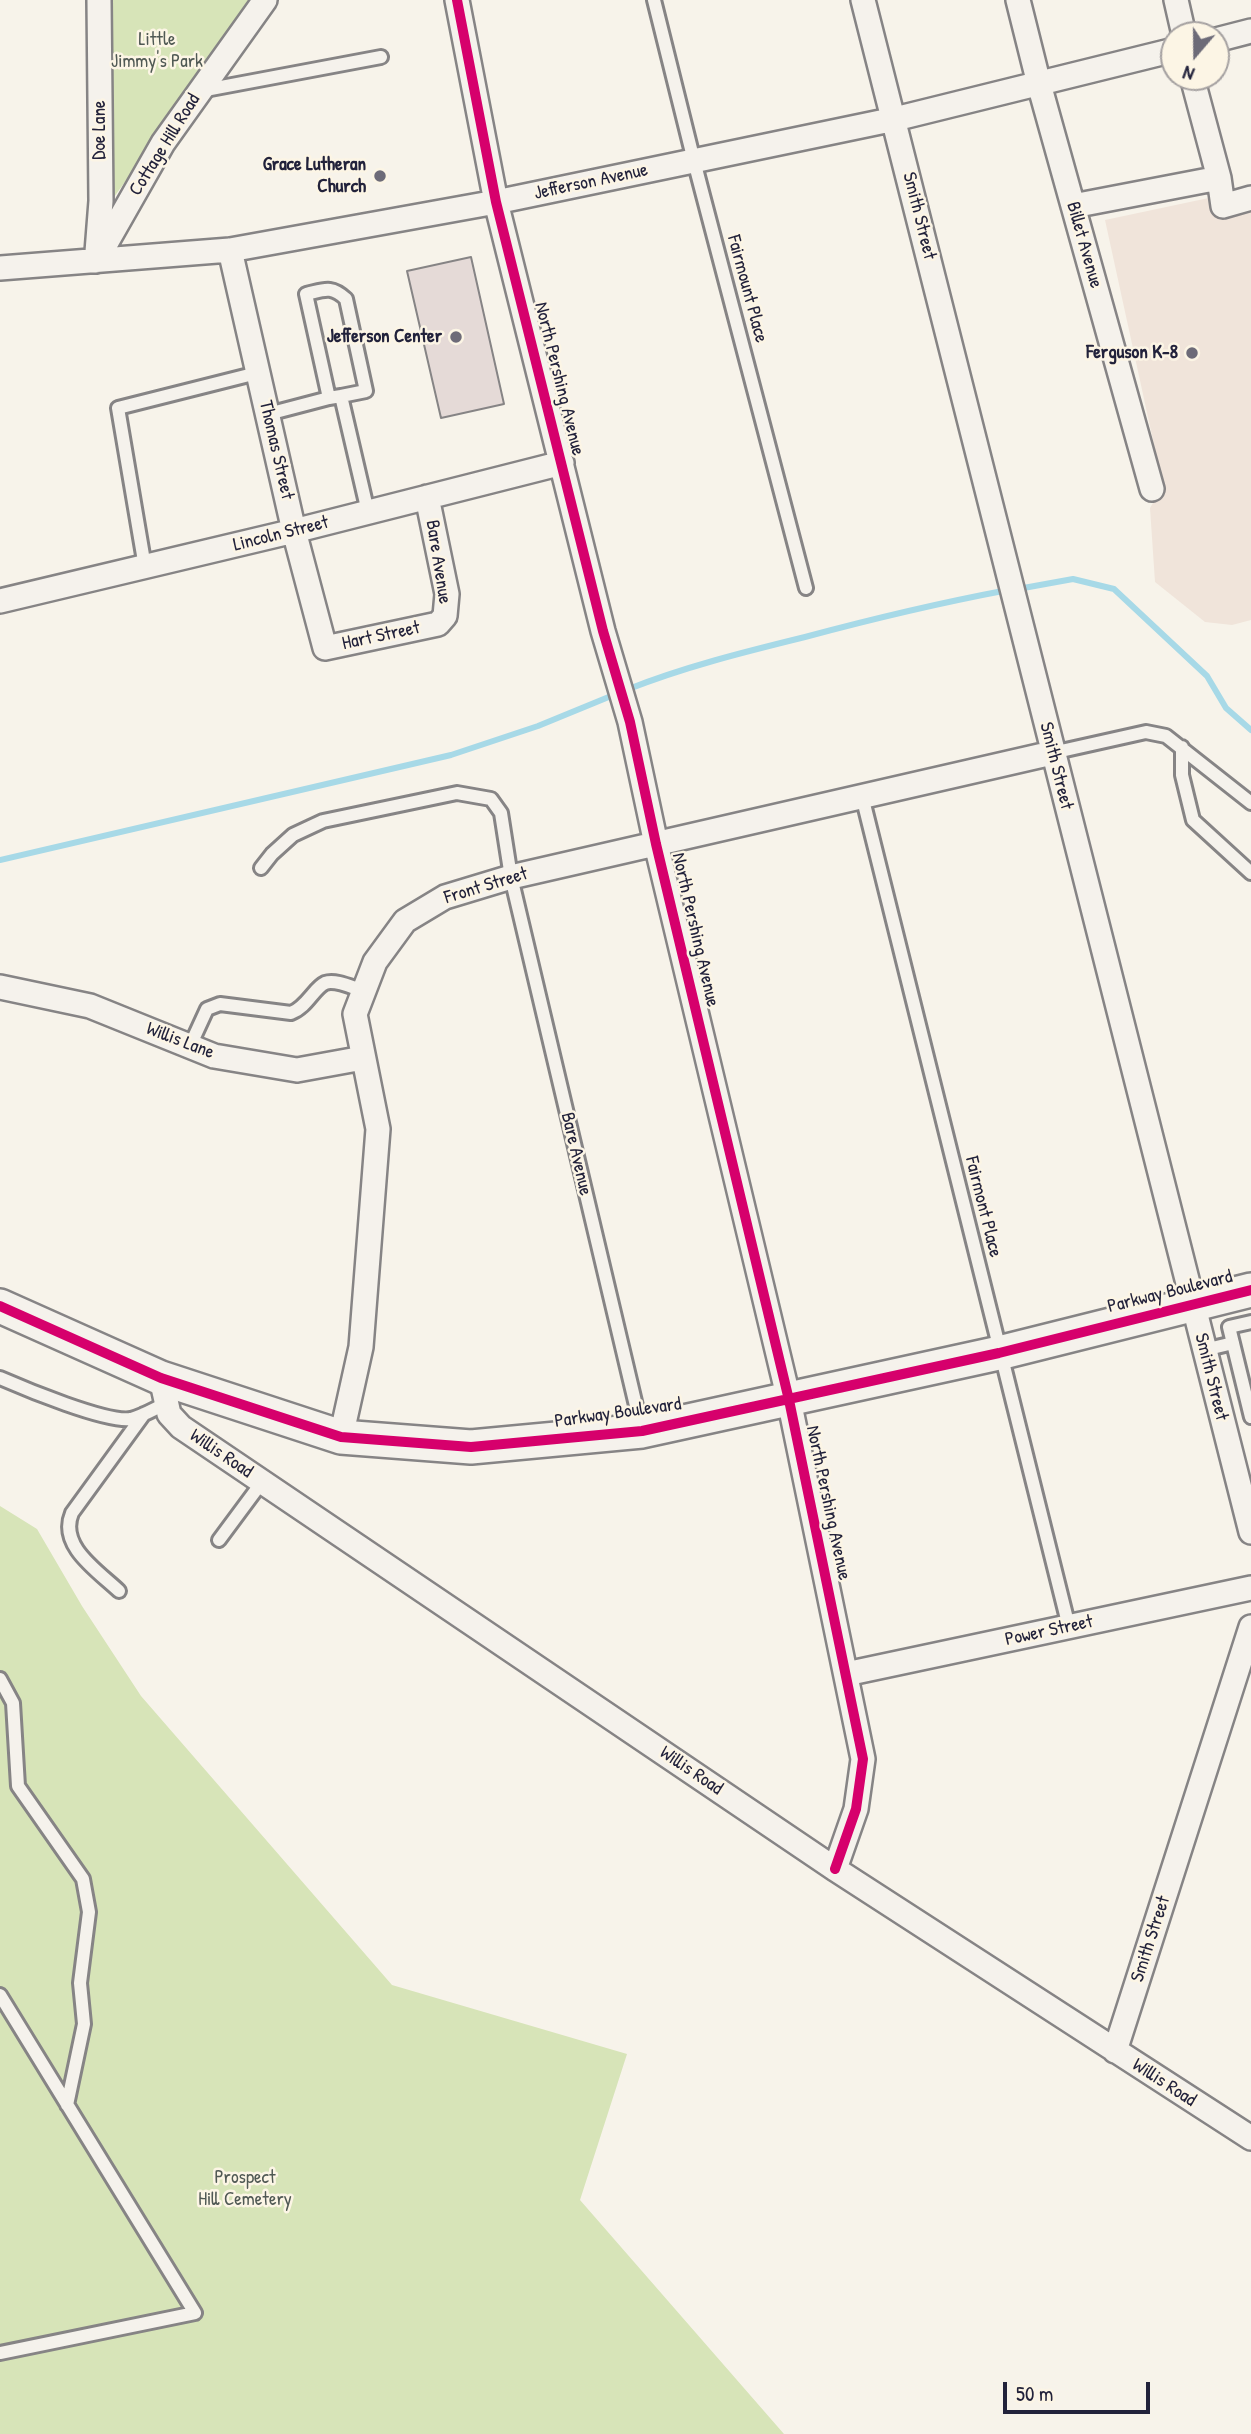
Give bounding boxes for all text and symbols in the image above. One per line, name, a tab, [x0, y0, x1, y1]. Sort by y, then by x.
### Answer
north arrow	[1160, 21, 1230, 91]
park label: Little Jimmy's Park	[111, 29, 203, 73]
text: N	[1179, 60, 1198, 88]
street label: Cottage Hill Road	[125, 90, 205, 200]
street label: Doe Lane	[89, 100, 111, 160]
place label: Grace Lutheran Church	[263, 154, 366, 198]
street label: Jefferson Avenue	[532, 159, 650, 205]
marker: Grace Lutheran Church	[372, 168, 388, 184]
street label: Smith Street	[897, 170, 941, 262]
street label: Billet Avenue	[1061, 199, 1107, 291]
street label: Fairmount Place	[722, 233, 772, 345]
street label: North Pershing Avenue	[529, 300, 589, 458]
place label: Jefferson Center	[327, 326, 442, 348]
marker: Jefferson Center	[448, 329, 464, 345]
place label: Ferguson K-8	[1086, 342, 1178, 364]
marker: Ferguson K-8	[1184, 345, 1200, 361]
street label: Thomas Street	[254, 398, 298, 502]
street label: Lincoln Street	[231, 511, 331, 557]
street label: Bare Avenue	[420, 518, 456, 606]
street label: Hart Street	[340, 617, 422, 655]
street label: Smith Street	[1034, 720, 1078, 812]
street label: North Pershing Avenue	[666, 851, 724, 1009]
street label: Front Street	[442, 863, 530, 909]
street label: Willis Lane	[143, 1018, 217, 1064]
street label: Bare Avenue	[555, 1110, 597, 1198]
street label: Fairmont Place	[960, 1154, 1006, 1260]
street label: Parkway Boulevard	[1105, 1265, 1235, 1319]
street label: Smith Street	[1189, 1331, 1233, 1423]
street label: Parkway Boulevard	[553, 1393, 683, 1433]
street label: North Pershing Avenue	[801, 1424, 855, 1582]
street label: Willis Road	[185, 1425, 257, 1483]
street label: Power Street	[1003, 1611, 1095, 1651]
street label: Willis Road	[655, 1742, 727, 1800]
street label: Smith Street	[1126, 1893, 1176, 1985]
street label: Willis Road	[1128, 2054, 1200, 2112]
park label: Prospect Hill Cemetery	[198, 2167, 292, 2211]
scale bar	[1006, 2368, 1153, 2412]
text: 50 m	[1016, 2379, 1053, 2408]

